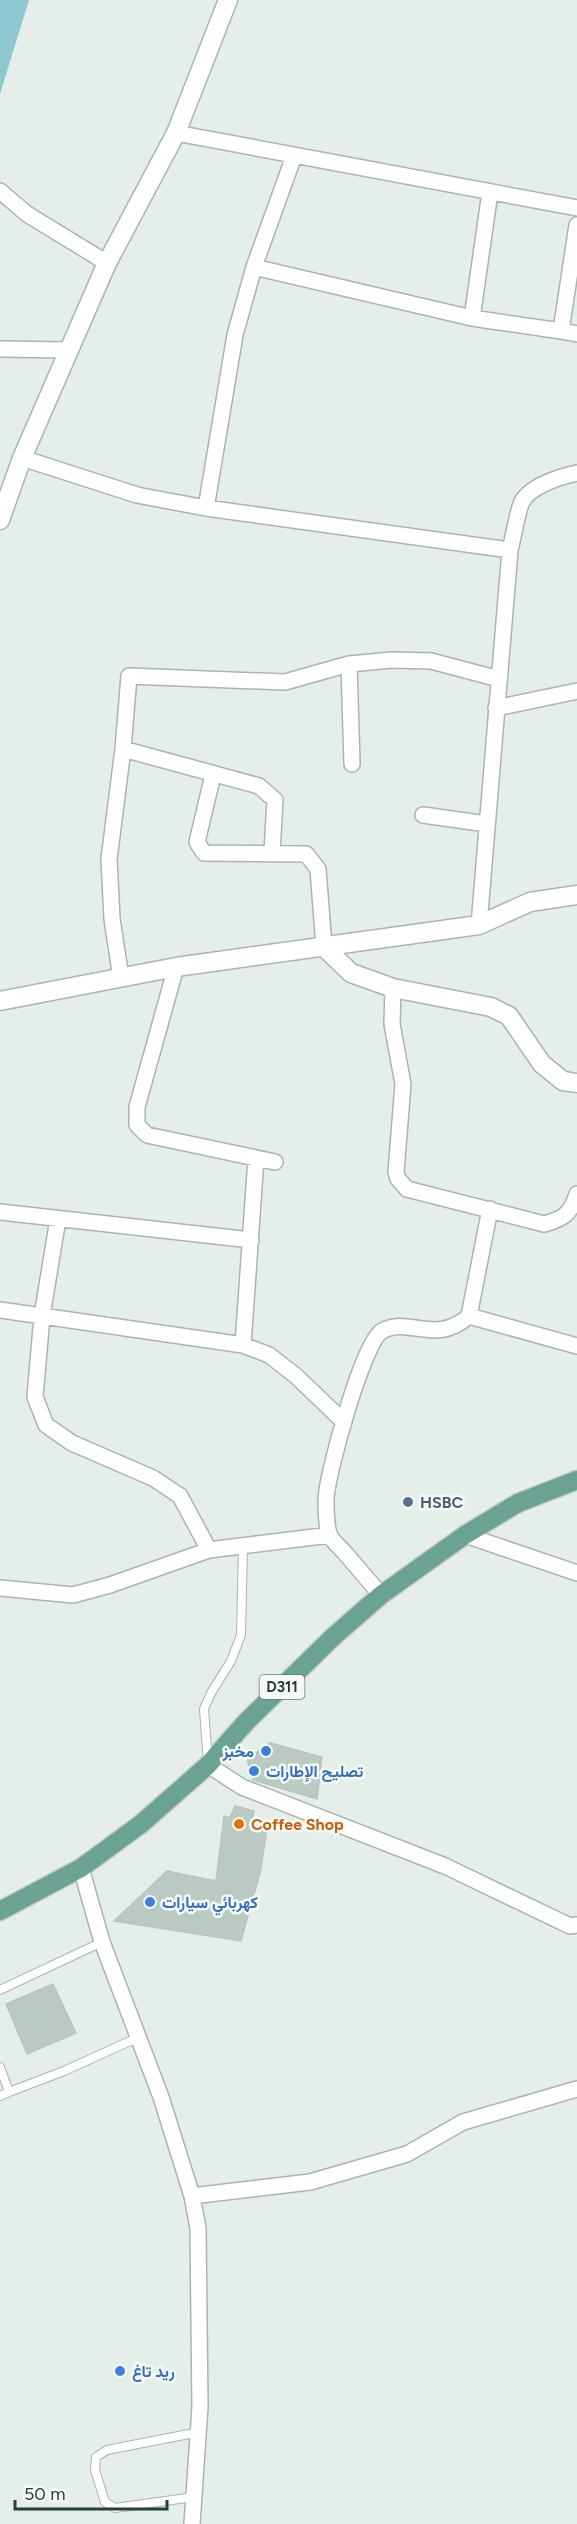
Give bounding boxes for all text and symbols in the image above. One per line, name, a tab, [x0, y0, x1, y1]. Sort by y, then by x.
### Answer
place label: HSBC	[420, 1493, 464, 1512]
marker: HSBC	[401, 1495, 415, 1509]
road number: D311	[260, 1675, 304, 1699]
place label: مخبز	[222, 1742, 254, 1762]
marker: مخبز	[259, 1744, 273, 1758]
place label: تصليح الإطارات	[266, 1762, 363, 1783]
marker: تصليح الإطارات	[247, 1764, 261, 1778]
place label: Coffee Shop	[251, 1815, 344, 1834]
marker: Coffee Shop	[232, 1817, 246, 1831]
place label: كهربائي سيارات	[162, 1893, 258, 1916]
marker: كهربائي سيارات	[143, 1895, 157, 1909]
place label: ريد تاغ	[132, 2362, 175, 2382]
marker: ريد تاغ	[113, 2364, 127, 2378]
scale bar	[15, 2473, 166, 2511]
text: 50 m	[24, 2483, 66, 2505]

